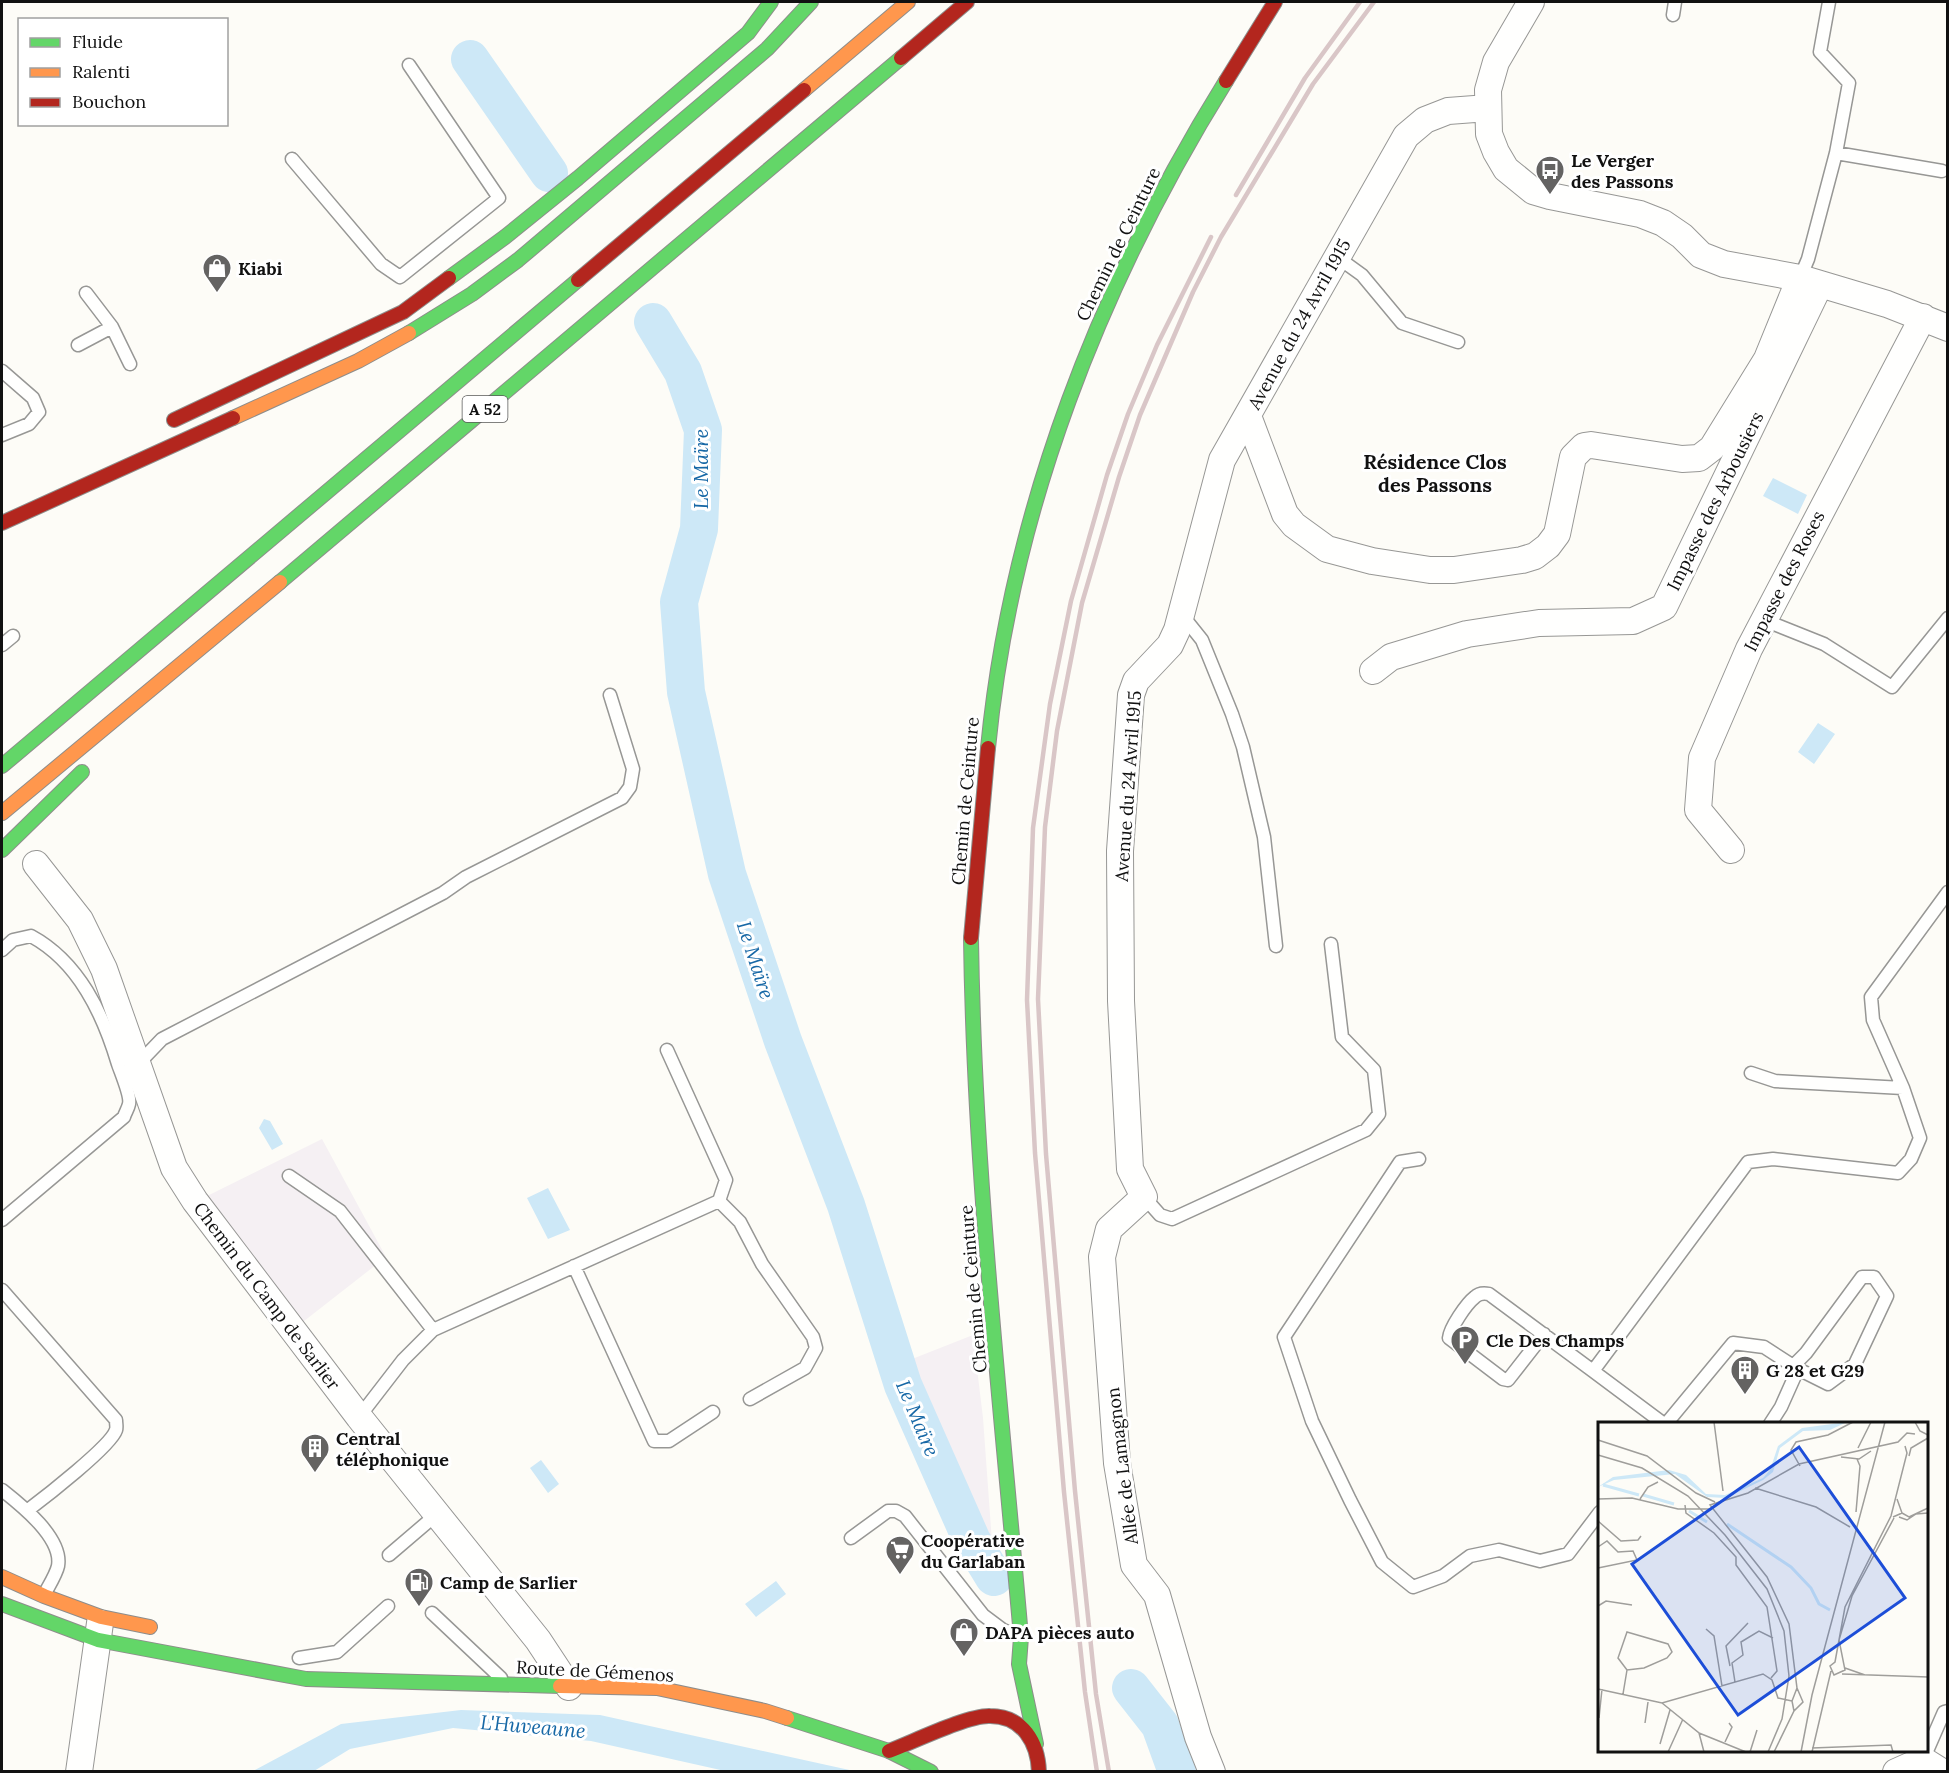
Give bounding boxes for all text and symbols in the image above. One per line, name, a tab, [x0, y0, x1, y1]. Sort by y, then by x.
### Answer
legend	[18, 18, 228, 126]
text: Fluide	[72, 30, 123, 53]
text: Ralenti	[72, 60, 130, 83]
text: Bouchon	[72, 90, 146, 113]
place label: Le Verger des Passons	[1571, 149, 1674, 193]
bus stop icon: Le Verger des Passons	[1534, 154, 1566, 196]
street label: Chemin de Ceinture	[1071, 163, 1165, 325]
street label: Avenue du 24 Avril 1915	[1242, 235, 1356, 414]
shop icon: Kiabi	[201, 252, 233, 294]
place label: Kiabi	[238, 257, 282, 280]
road number: A 52	[462, 396, 508, 422]
street label: Impasse des Arbousiers	[1662, 408, 1768, 594]
water label: Le Maïre	[688, 429, 713, 509]
district label: Résidence Clos des Passons	[1363, 449, 1507, 497]
street label: Impasse des Roses	[1739, 507, 1829, 655]
street label: Avenue du 24 Avril 1915	[1110, 690, 1146, 883]
street label: Chemin de Ceinture	[946, 716, 984, 886]
water label: Le Maïre	[732, 918, 780, 1002]
street label: Chemin du Camp de Sarlier	[189, 1197, 345, 1395]
street label: Chemin de Ceinture	[954, 1204, 992, 1374]
parking icon: Cle Des Champs	[1449, 1324, 1481, 1366]
place label: Cle Des Champs	[1486, 1329, 1625, 1352]
building icon: G 28 et G29	[1729, 1354, 1761, 1396]
place label: G 28 et G29	[1766, 1359, 1864, 1382]
water label: Le Maïre	[891, 1376, 945, 1460]
street label: Allée de Lamagnon	[1101, 1386, 1143, 1547]
inset map	[1598, 1422, 1928, 1752]
place label: Central téléphonique	[336, 1427, 449, 1471]
building icon: Central téléphonique	[299, 1432, 331, 1474]
place label: Coopérative du Garlaban	[921, 1529, 1026, 1573]
supermarket icon: Coopérative du Garlaban	[884, 1534, 916, 1576]
fuel station icon: Camp de Sarlier	[403, 1566, 435, 1608]
place label: Camp de Sarlier	[440, 1571, 578, 1594]
shop icon: DAPA pièces auto	[948, 1616, 980, 1658]
place label: DAPA pièces auto	[985, 1621, 1134, 1644]
street label: Route de Gémenos	[515, 1655, 675, 1687]
water label: L'Huveaune	[479, 1709, 587, 1743]

